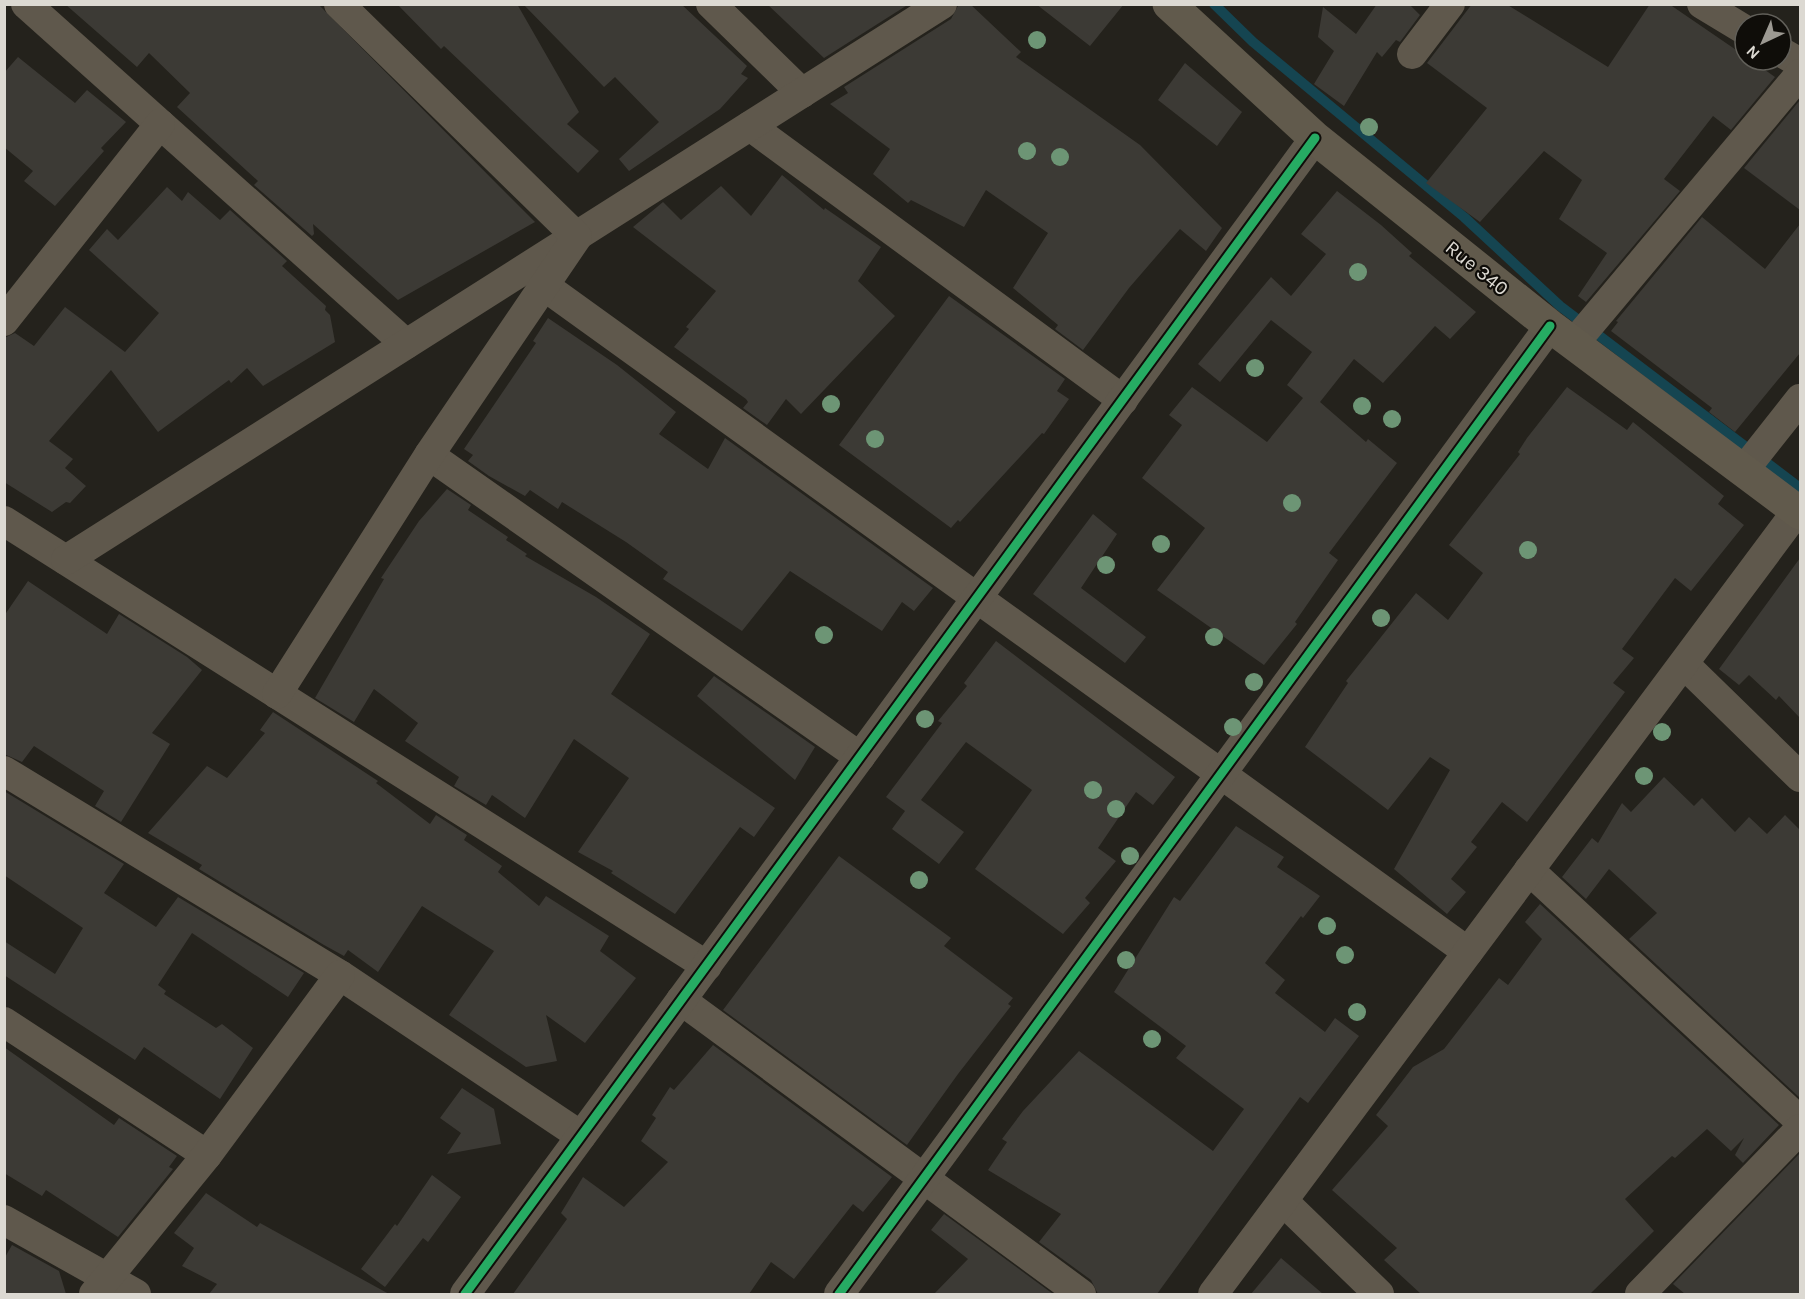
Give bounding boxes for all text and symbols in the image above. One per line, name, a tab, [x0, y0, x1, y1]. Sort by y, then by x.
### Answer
north arrow	[1733, 12, 1793, 72]
text: N	[1742, 42, 1764, 63]
street label: Rue 340	[1441, 236, 1513, 300]

